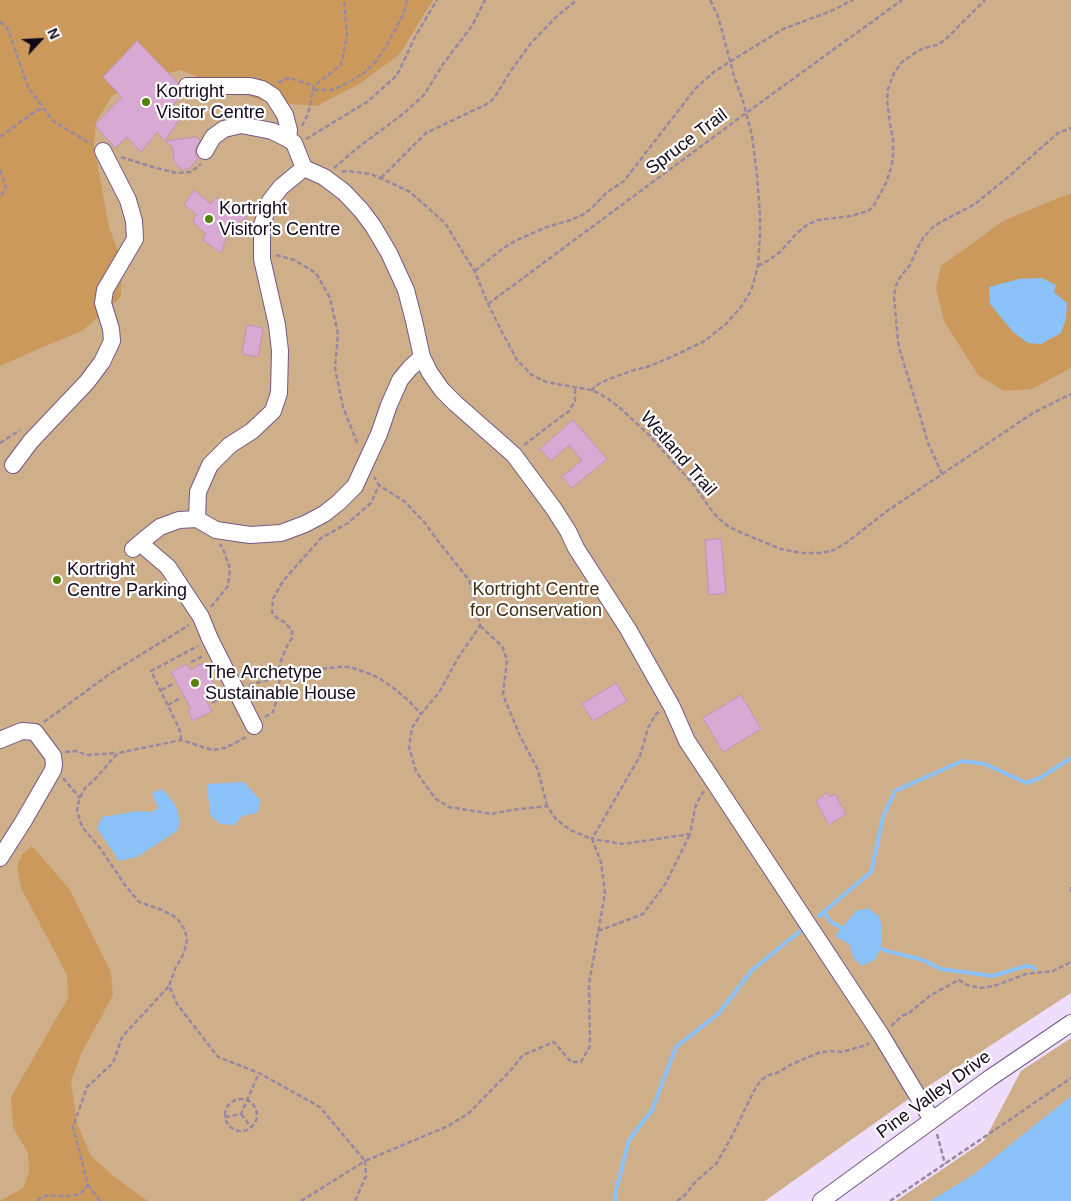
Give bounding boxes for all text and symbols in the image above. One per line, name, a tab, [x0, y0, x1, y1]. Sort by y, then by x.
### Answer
north arrow	[15, 15, 65, 65]
text: N	[44, 26, 63, 42]
place label: Kortright Visitor Centre	[156, 81, 265, 124]
marker: Kortright Visitor Centre	[140, 96, 152, 108]
street label: Spruce Trail	[642, 104, 732, 180]
place label: Kortright Visitor's Centre	[219, 198, 340, 240]
marker: Kortright Visitor's Centre	[203, 213, 215, 225]
street label: Wetland Trail	[635, 407, 721, 501]
place label: Kortright Centre Parking	[67, 559, 187, 602]
marker: Kortright Centre Parking	[51, 574, 63, 586]
park label: Kortright Centre for Conservation	[470, 579, 602, 622]
place label: The Archetype Sustainable House	[205, 662, 356, 704]
marker: The Archetype Sustainable House	[189, 677, 201, 689]
street label: Pine Valley Drive	[873, 1046, 995, 1144]

